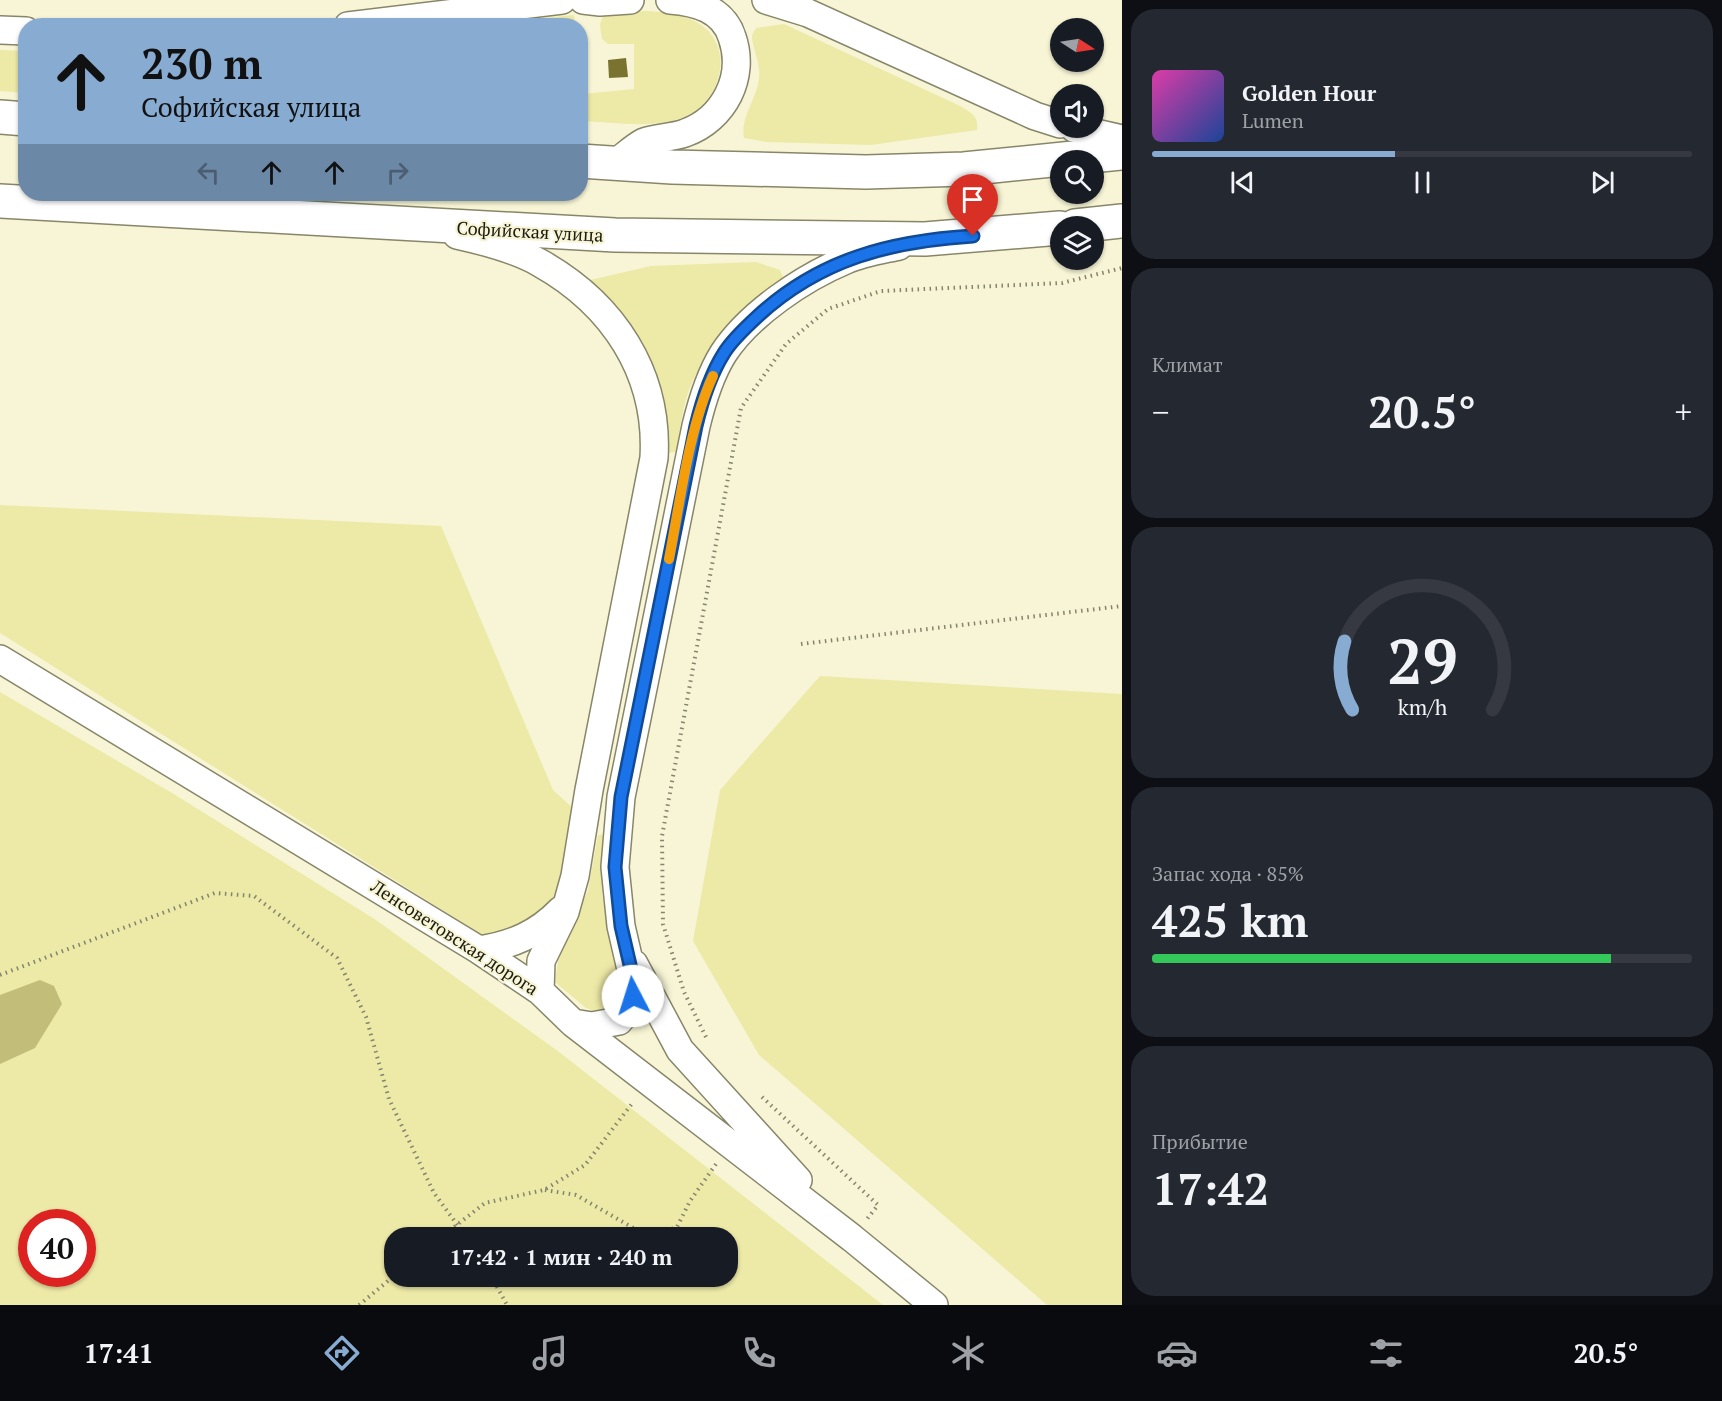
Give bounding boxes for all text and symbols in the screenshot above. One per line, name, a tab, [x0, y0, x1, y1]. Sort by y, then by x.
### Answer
north arrow	[1050, 18, 1104, 72]
map controls	[1050, 18, 1104, 270]
text: 230 m	[141, 35, 262, 91]
icon: ahead	[42, 42, 120, 120]
text: Golden Hour	[1242, 78, 1376, 107]
button: sound	[1050, 84, 1104, 138]
text: Софийская улица	[141, 89, 361, 125]
text: Lumen	[1242, 107, 1304, 134]
button: search	[1050, 150, 1104, 204]
icon: left	[192, 156, 225, 189]
icon: ahead	[255, 156, 288, 189]
icon: ahead	[318, 156, 351, 189]
icon: right	[381, 156, 414, 189]
icon: previous	[1226, 166, 1259, 199]
icon: pause	[1406, 166, 1439, 199]
icon: next	[1586, 166, 1619, 199]
pin	[947, 174, 998, 236]
icon: arrive	[956, 183, 989, 216]
street label: Софийская улица	[456, 215, 604, 247]
button: layers	[1050, 216, 1104, 270]
text: Климат	[1152, 351, 1223, 378]
text: 20.5°	[1368, 381, 1476, 441]
text: −	[1152, 390, 1170, 433]
text: +	[1674, 390, 1692, 433]
text: 29	[1387, 619, 1457, 702]
text: km/h	[1397, 693, 1447, 721]
text: Запас хода · 85%	[1152, 860, 1304, 887]
street label: Ленсоветовская дорога	[366, 873, 543, 1000]
text: 425 km	[1152, 890, 1308, 950]
position arrow	[601, 964, 665, 1028]
text: Прибытие	[1152, 1128, 1248, 1155]
text: 17:42	[1152, 1158, 1269, 1218]
speed limit sign: 40	[18, 1209, 96, 1287]
text: 17:42 · 1 мин · 240 m	[450, 1242, 672, 1271]
icon: directions	[321, 1332, 363, 1374]
icon: music	[529, 1332, 571, 1374]
icon: phone	[738, 1332, 780, 1374]
icon: climate	[947, 1332, 989, 1374]
icon: car	[1156, 1332, 1198, 1374]
icon: filters	[1365, 1332, 1407, 1374]
text: 17:41	[83, 1335, 154, 1371]
text: 20.5°	[1574, 1335, 1639, 1371]

